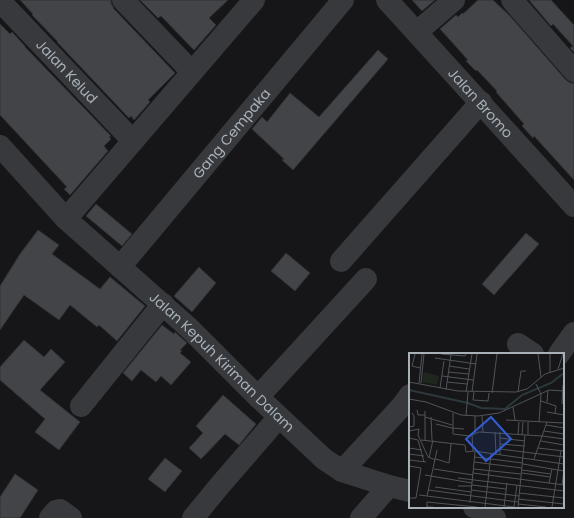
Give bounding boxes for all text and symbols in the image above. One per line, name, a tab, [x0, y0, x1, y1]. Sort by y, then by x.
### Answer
street label: Jalan Kelud	[31, 35, 102, 108]
street label: Jalan Bromo	[443, 63, 518, 143]
street label: Gang Cempaka	[188, 84, 275, 183]
street label: Jalan Kepuh Kiriman Dalam	[145, 287, 299, 436]
inset map	[409, 353, 564, 508]

